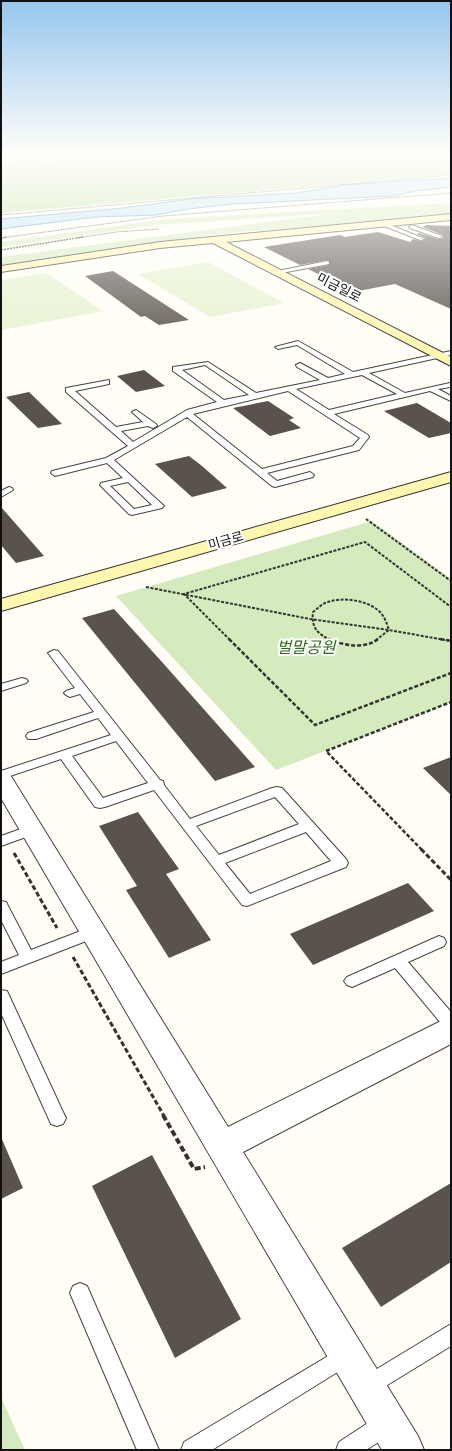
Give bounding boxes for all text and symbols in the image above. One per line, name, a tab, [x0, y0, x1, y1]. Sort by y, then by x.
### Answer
street label: 미금일로	[313, 268, 365, 308]
street label: 미금로	[206, 526, 246, 556]
park label: 벌말공원	[277, 636, 337, 660]

